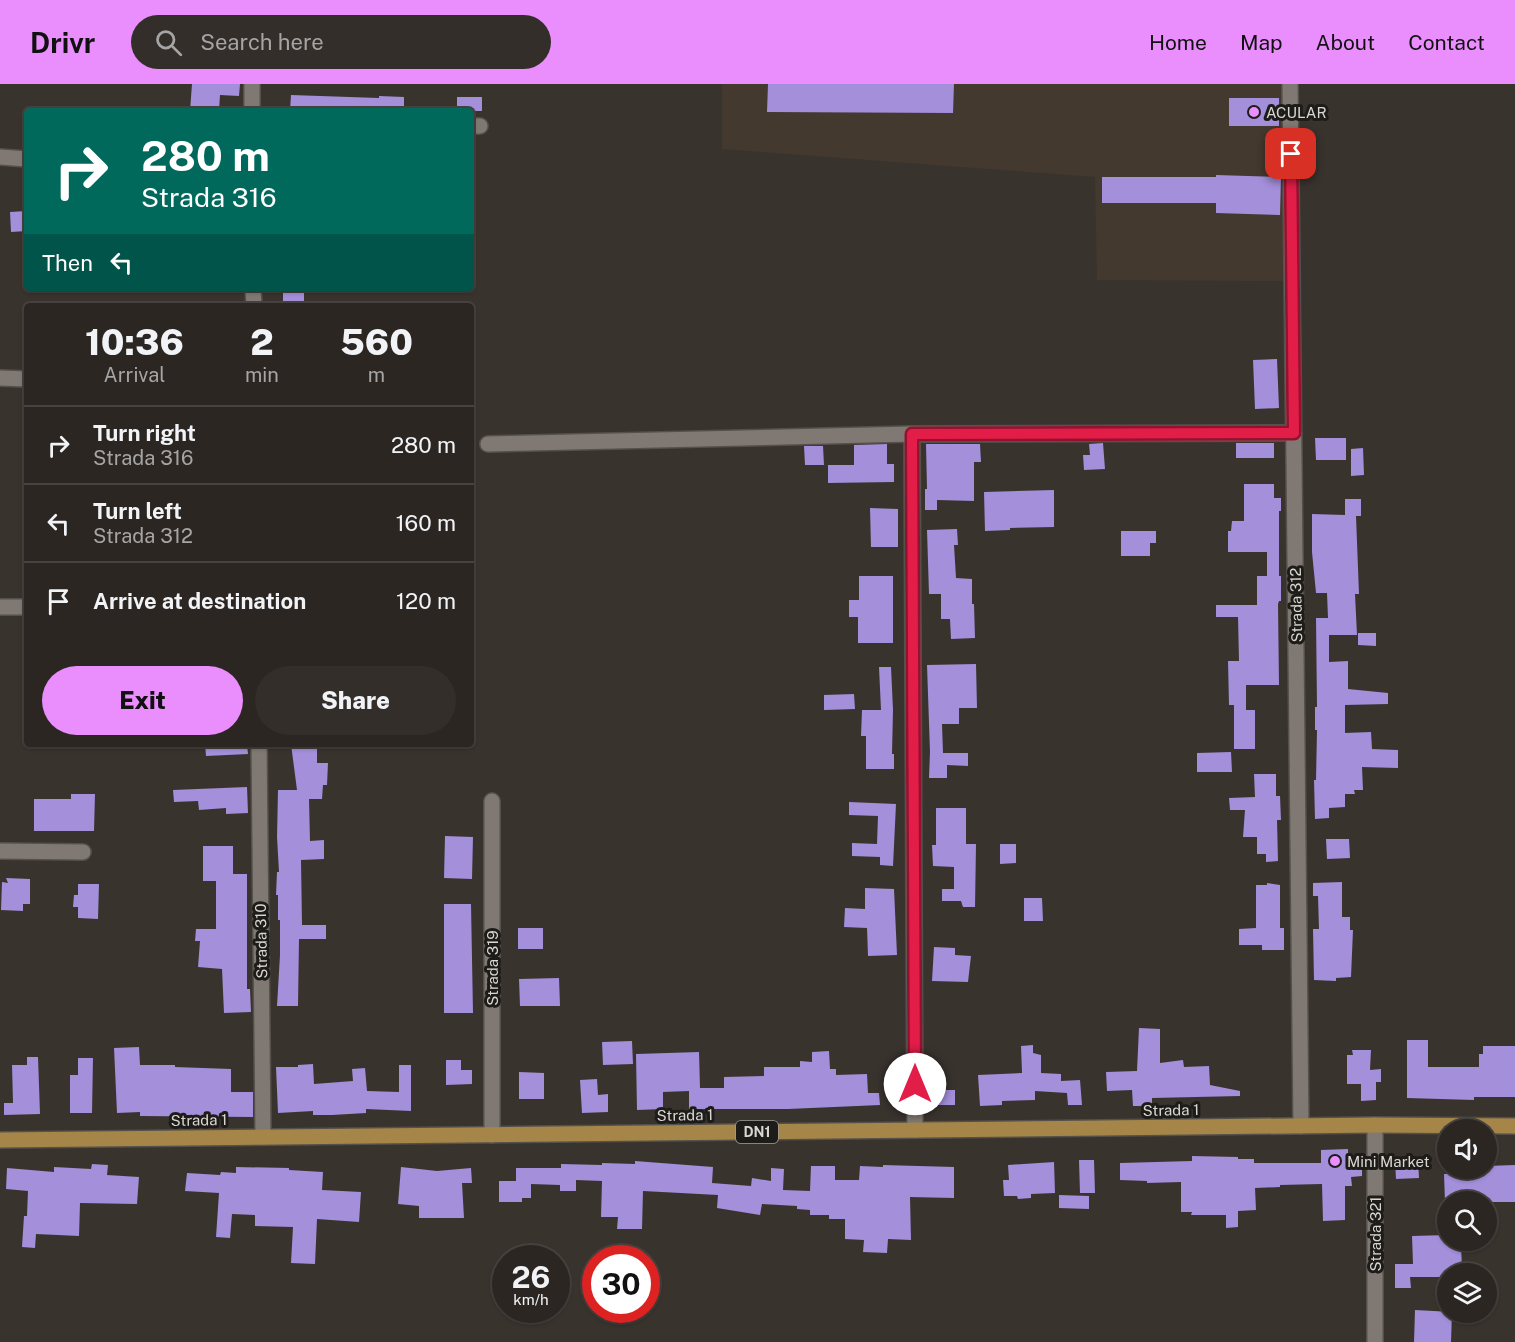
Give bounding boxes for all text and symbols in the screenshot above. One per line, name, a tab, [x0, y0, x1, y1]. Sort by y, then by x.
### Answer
search box	[131, 15, 551, 69]
text: Drivr	[30, 26, 95, 59]
icon: search	[152, 26, 185, 59]
text: Search here	[200, 29, 324, 55]
text: Home	[1149, 30, 1207, 55]
text: Map	[1240, 30, 1283, 55]
text: About	[1316, 30, 1375, 55]
text: Contact	[1408, 30, 1485, 55]
place label: ACULAR	[1266, 104, 1327, 121]
marker: ACULAR	[1247, 105, 1261, 119]
pin	[1265, 128, 1316, 179]
text: 280 m	[141, 131, 270, 180]
icon: right	[42, 132, 120, 210]
icon: arrive	[1274, 137, 1307, 170]
text: Strada 316	[141, 181, 276, 213]
icon: left	[105, 246, 138, 279]
text: Then	[42, 250, 93, 276]
text: 10:36	[85, 321, 184, 363]
text: 2	[250, 321, 274, 363]
text: 560	[340, 321, 413, 363]
text: Arrival	[104, 363, 165, 387]
text: min	[245, 363, 279, 387]
text: m	[368, 363, 385, 387]
text: Turn right	[93, 420, 196, 446]
icon: right	[42, 429, 75, 462]
text: 280 m	[391, 432, 456, 458]
text: Strada 316	[93, 446, 193, 470]
text: Turn left	[93, 498, 182, 524]
icon: left	[42, 507, 75, 540]
text: 160 m	[396, 510, 456, 536]
text: Strada 312	[93, 524, 193, 548]
street label: Strada 312	[1287, 567, 1305, 643]
icon: arrive	[42, 585, 75, 618]
text: Arrive at destination	[93, 588, 306, 614]
text: 120 m	[396, 588, 456, 614]
button: Exit	[42, 666, 243, 735]
button: Share	[255, 666, 456, 735]
street label: Strada 310	[252, 903, 270, 979]
street label: Strada 319	[484, 930, 501, 1006]
position arrow	[883, 1052, 947, 1116]
street label: Strada 1	[1143, 1101, 1199, 1119]
street label: Strada 1	[657, 1106, 713, 1124]
street label: Strada 1	[171, 1111, 227, 1129]
map controls	[1437, 1119, 1497, 1323]
button: sound	[1437, 1119, 1497, 1179]
road number: DN1	[736, 1121, 778, 1143]
place label: Mini Market	[1347, 1153, 1430, 1170]
marker: Mini Market	[1328, 1154, 1342, 1168]
button: search	[1437, 1191, 1497, 1251]
street label: Strada 321	[1367, 1197, 1384, 1271]
speed limit sign: 30	[582, 1245, 660, 1323]
text: 26	[512, 1259, 550, 1295]
button: layers	[1437, 1263, 1497, 1323]
text: km/h	[513, 1291, 549, 1308]

